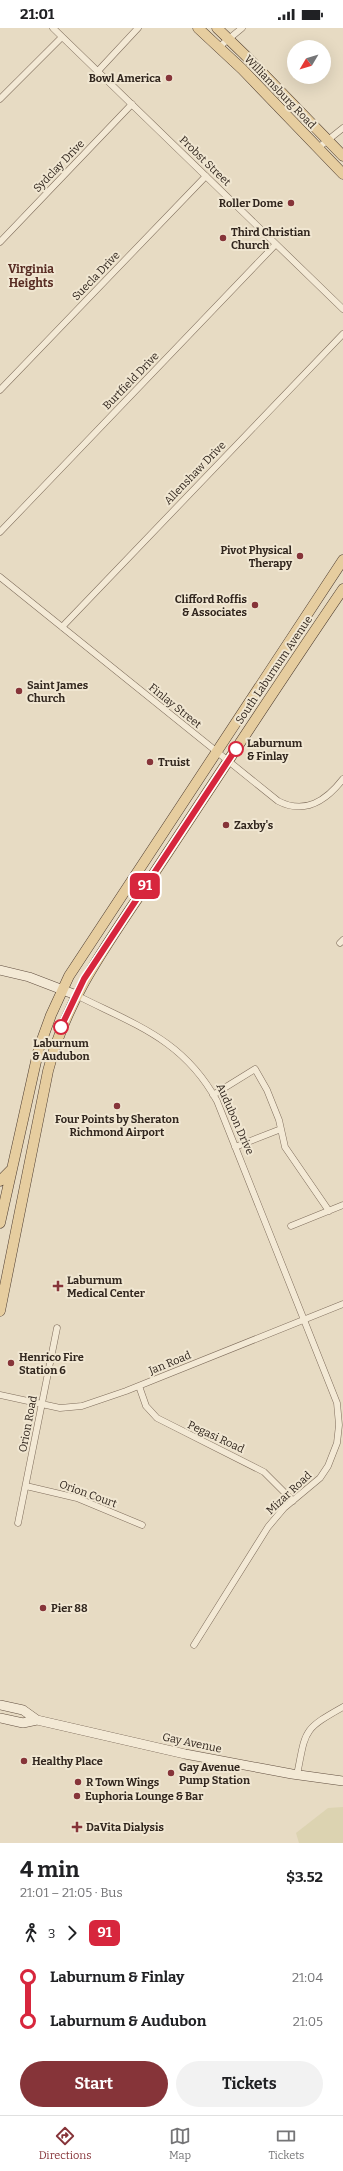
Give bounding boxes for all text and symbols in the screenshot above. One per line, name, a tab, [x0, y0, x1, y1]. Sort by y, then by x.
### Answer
text: 21:01	[20, 5, 54, 23]
north arrow	[287, 40, 331, 84]
map controls	[287, 40, 331, 84]
street label: Williamsburg Road	[242, 52, 319, 132]
place label: Bowl America	[89, 72, 162, 85]
marker: Bowl America	[164, 73, 174, 83]
street label: Probst Street	[177, 133, 233, 189]
street label: Sydclay Drive	[31, 137, 87, 195]
place label: Roller Dome	[219, 197, 283, 210]
marker: Roller Dome	[286, 198, 296, 208]
place label: Third Christian Church	[231, 226, 310, 252]
marker: Third Christian Church	[218, 233, 228, 243]
street label: Suecla Drive	[69, 249, 123, 303]
district label: Virginia Heights	[8, 262, 54, 290]
street label: Burtfield Drive	[100, 350, 162, 412]
street label: Allenshaw Drive	[162, 439, 228, 507]
place label: Pivot Physical Therapy	[220, 544, 293, 570]
marker: Pivot Physical Therapy	[295, 551, 305, 561]
place label: Clifford Roffis & Associates	[175, 593, 248, 619]
marker: Clifford Roffis & Associates	[250, 600, 260, 610]
street label: South Laburnum Avenue	[233, 614, 315, 726]
place label: Saint James Church	[27, 679, 89, 705]
street label: Finlay Street	[146, 681, 204, 731]
marker: Saint James Church	[14, 686, 24, 696]
place label: Laburnum & Finlay	[247, 737, 303, 763]
marker: Laburnum & Finlay	[228, 741, 244, 757]
place label: Truist	[158, 756, 191, 769]
marker: Truist	[145, 757, 155, 767]
place label: Zaxby's	[234, 819, 274, 832]
marker: Zaxby's	[221, 820, 231, 830]
line badge: 91	[127, 873, 163, 899]
text: 91	[138, 877, 152, 894]
marker: Laburnum & Audubon	[53, 1019, 69, 1035]
place label: Laburnum & Audubon	[32, 1037, 90, 1063]
street label: Audubon Drive	[213, 1081, 257, 1157]
marker: Four Points by Sheraton Richmond Airport	[112, 1101, 122, 1111]
place label: Four Points by Sheraton Richmond Airport	[55, 1113, 179, 1139]
place label: Laburnum Medical Center	[67, 1274, 146, 1300]
marker: Laburnum Medical Center	[52, 1280, 64, 1292]
street label: Jan Road	[146, 1348, 193, 1378]
place label: Henrico Fire Station 6	[19, 1351, 84, 1377]
marker: Henrico Fire Station 6	[6, 1358, 16, 1368]
street label: Orion Road	[16, 1394, 40, 1453]
street label: Pegasi Road	[186, 1418, 247, 1456]
street label: Mizar Road	[264, 1468, 315, 1517]
street label: Orion Court	[57, 1478, 119, 1510]
place label: Pier 88	[51, 1602, 88, 1615]
marker: Pier 88	[38, 1603, 48, 1613]
street label: Gay Avenue	[161, 1730, 223, 1756]
place label: Healthy Place	[32, 1755, 103, 1768]
marker: Healthy Place	[19, 1756, 29, 1766]
place label: Gay Avenue Pump Station	[179, 1761, 250, 1787]
marker: Gay Avenue Pump Station	[166, 1768, 176, 1778]
place label: R Town Wings	[86, 1776, 160, 1789]
marker: R Town Wings	[73, 1777, 83, 1787]
place label: Euphoria Lounge & Bar	[85, 1790, 204, 1803]
marker: Euphoria Lounge & Bar	[72, 1791, 82, 1801]
marker: DaVita Dialysis	[71, 1821, 83, 1833]
place label: DaVita Dialysis	[86, 1821, 164, 1834]
text: 4 min	[20, 1856, 80, 1883]
text: $3.52	[286, 1868, 323, 1886]
text: 21:01 – 21:05 · Bus	[20, 1885, 123, 1900]
icon: walk	[20, 1922, 42, 1944]
icon: forward	[61, 1922, 83, 1944]
text: 91	[97, 1924, 112, 1941]
text: 3	[48, 1926, 55, 1941]
text: Laburnum & Finlay	[50, 1968, 184, 1986]
text: 21:04	[292, 1970, 323, 1985]
text: Laburnum & Audubon	[50, 2012, 206, 2030]
text: 21:05	[293, 2014, 323, 2029]
button: Start	[20, 2061, 168, 2107]
button: Tickets	[176, 2061, 323, 2107]
tab: Directions	[39, 2125, 92, 2162]
tab: Map	[169, 2125, 191, 2162]
tab: Tickets	[268, 2125, 304, 2162]

